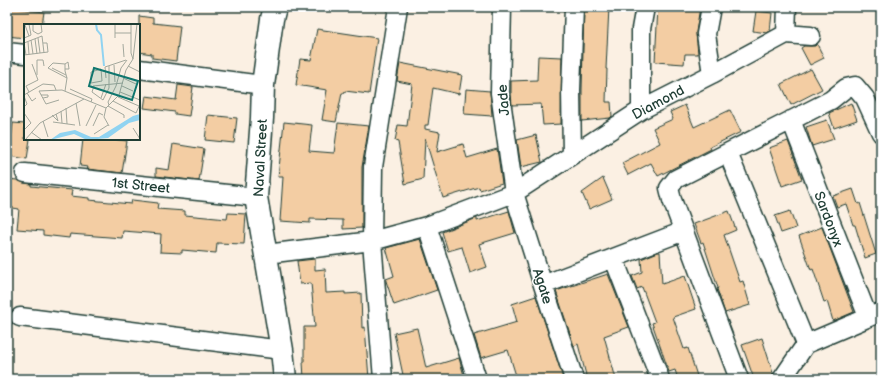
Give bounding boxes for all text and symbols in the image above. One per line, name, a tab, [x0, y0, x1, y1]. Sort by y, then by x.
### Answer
inset map	[24, 24, 140, 140]
street label: Diamond	[629, 82, 687, 123]
street label: Jade	[494, 84, 513, 116]
street label: Naval Street	[250, 118, 271, 197]
street label: 1st Street	[111, 174, 172, 197]
street label: Sardonyx	[810, 189, 847, 250]
street label: Agate	[529, 266, 556, 306]

